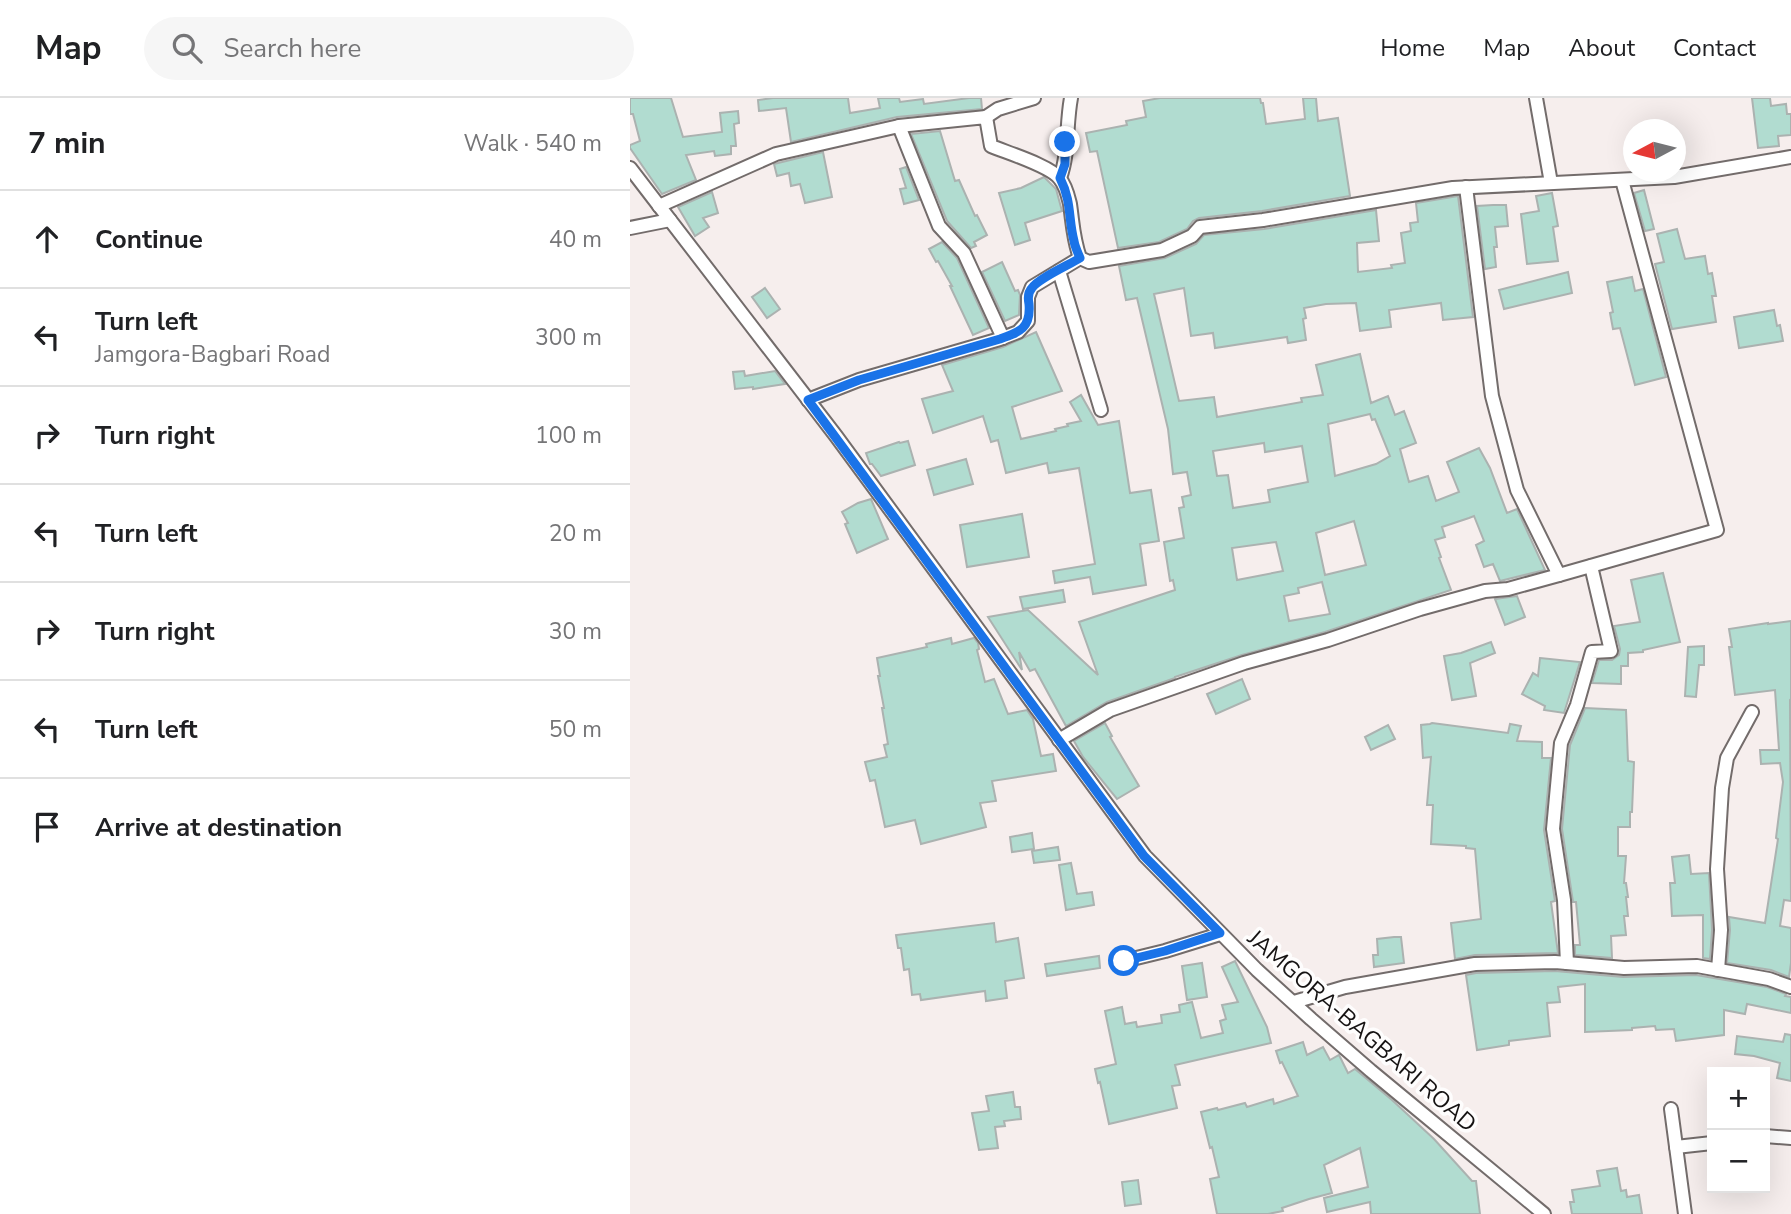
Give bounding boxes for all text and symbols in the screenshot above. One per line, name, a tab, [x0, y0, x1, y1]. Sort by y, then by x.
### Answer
search box	[144, 17, 634, 80]
text: Map	[35, 26, 102, 71]
icon: search	[168, 29, 206, 67]
text: Search here	[224, 31, 361, 66]
text: Home	[1380, 32, 1445, 64]
text: Map	[1483, 32, 1530, 64]
text: About	[1568, 32, 1635, 64]
text: Contact	[1673, 32, 1756, 64]
north arrow	[1623, 119, 1686, 182]
text: 7 min	[28, 123, 106, 164]
route end	[1049, 126, 1080, 157]
text: Walk · 540 m	[463, 128, 602, 159]
icon: ahead	[28, 220, 66, 258]
text: Continue	[95, 222, 203, 257]
text: 40 m	[549, 224, 602, 255]
text: Turn left	[95, 304, 198, 339]
icon: left	[28, 318, 66, 356]
text: 300 m	[535, 322, 602, 353]
text: Jamgora-Bagbari Road	[95, 339, 330, 370]
icon: right	[28, 416, 66, 454]
text: Turn right	[95, 418, 214, 453]
text: 100 m	[535, 420, 602, 451]
icon: left	[28, 514, 66, 552]
text: Turn left	[95, 516, 198, 551]
text: 20 m	[549, 518, 602, 549]
icon: right	[28, 612, 66, 650]
text: Turn right	[95, 614, 214, 649]
text: 30 m	[549, 616, 602, 647]
icon: left	[28, 710, 66, 748]
text: Turn left	[95, 712, 198, 747]
text: 50 m	[549, 714, 602, 745]
icon: arrive	[28, 808, 66, 846]
text: Arrive at destination	[95, 810, 342, 845]
street label: JAMGORA-BAGBARI ROAD	[1240, 922, 1483, 1139]
route start	[1108, 945, 1139, 976]
map controls	[1707, 1067, 1770, 1193]
button: +	[1707, 1067, 1770, 1130]
button: −	[1707, 1130, 1770, 1193]

